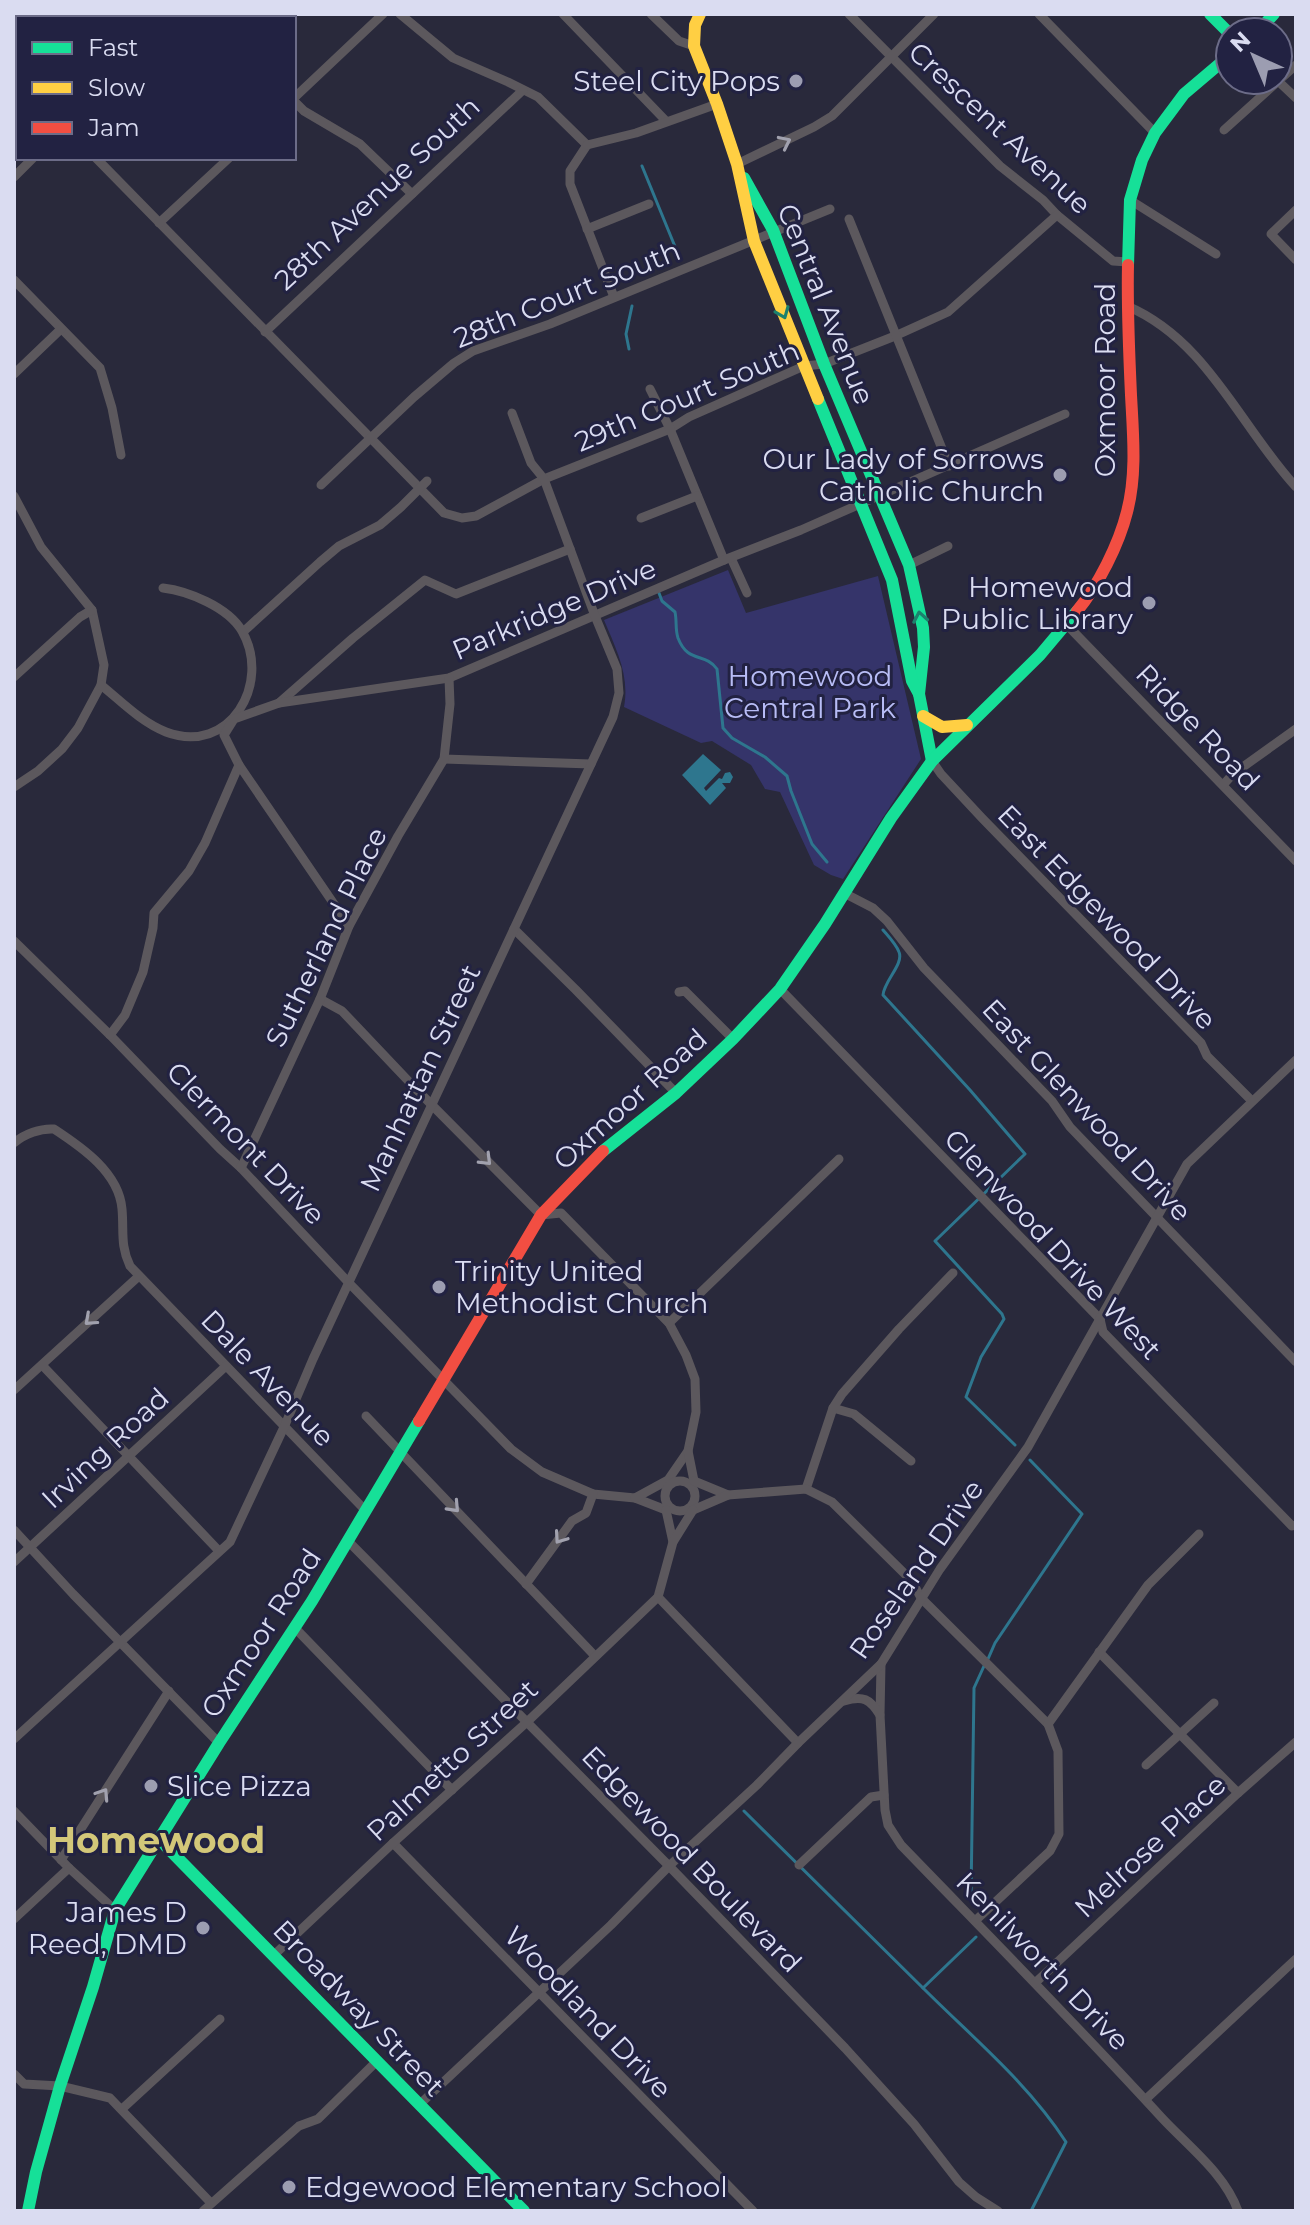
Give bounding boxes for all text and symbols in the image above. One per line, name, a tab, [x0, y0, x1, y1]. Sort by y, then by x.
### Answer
legend	[16, 16, 296, 160]
north arrow	[1214, 16, 1294, 96]
text: N	[1225, 26, 1256, 58]
text: Fast	[88, 33, 139, 62]
street label: Crescent Avenue	[902, 35, 1098, 221]
place label: Steel City Pops	[573, 64, 780, 98]
marker: Steel City Pops	[787, 72, 805, 90]
text: Slow	[88, 73, 145, 102]
street label: 28th Avenue South	[267, 89, 487, 297]
text: Jam	[87, 113, 140, 142]
one-way arrow	[777, 136, 791, 152]
street label: Central Avenue	[770, 199, 882, 409]
street label: 28th Court South	[449, 233, 685, 355]
street label: Oxmoor Road	[1088, 283, 1122, 477]
one-way arrow	[773, 305, 790, 319]
street label: 29th Court South	[570, 333, 804, 459]
place label: Our Lady of Sorrows Catholic Church	[762, 442, 1044, 508]
marker: Our Lady of Sorrows Catholic Church	[1051, 466, 1069, 484]
street label: Parkridge Drive	[447, 551, 661, 667]
place label: Homewood Public Library	[941, 570, 1134, 636]
marker: Homewood Public Library	[1140, 594, 1158, 612]
one-way arrow	[913, 610, 930, 623]
street label: Ridge Road	[1129, 656, 1267, 798]
park label: Homewood Central Park	[724, 659, 896, 725]
street label: East Edgewood Drive	[991, 797, 1223, 1037]
street label: Sutherland Place	[258, 822, 394, 1052]
street label: Manhattan Street	[352, 959, 488, 1197]
street label: East Glenwood Drive	[975, 992, 1199, 1228]
street label: Oxmoor Road	[546, 1021, 714, 1177]
street label: Clermont Drive	[160, 1054, 332, 1232]
street label: Glenwood Drive West	[937, 1122, 1169, 1366]
one-way arrow	[476, 1151, 491, 1165]
place label: Trinity United Methodist Church	[455, 1254, 708, 1320]
marker: Trinity United Methodist Church	[430, 1278, 448, 1296]
street label: Dale Avenue	[194, 1302, 342, 1454]
one-way arrow	[85, 1311, 100, 1325]
street label: Irving Road	[34, 1381, 176, 1515]
street label: Roseland Drive	[842, 1473, 990, 1665]
one-way arrow	[444, 1498, 458, 1513]
one-way arrow	[555, 1530, 570, 1544]
street label: Oxmoor Road	[194, 1542, 328, 1724]
street label: Palmetto Street	[359, 1672, 545, 1848]
street label: Edgewood Boulevard	[575, 1739, 809, 1979]
street label: Melrose Place	[1067, 1767, 1233, 1925]
place label: Slice Pizza	[167, 1769, 312, 1803]
marker: Slice Pizza	[142, 1777, 160, 1795]
one-way arrow	[94, 1788, 109, 1803]
district label: Homewood	[47, 1818, 265, 1862]
street label: Kenilworth Drive	[949, 1865, 1137, 2057]
place label: James D Reed, DMD	[28, 1895, 187, 1961]
street label: Broadway Street	[266, 1913, 452, 2103]
marker: James D Reed, DMD	[194, 1919, 212, 1937]
street label: Woodland Drive	[497, 1919, 679, 2105]
place label: Edgewood Elementary School	[305, 2170, 728, 2204]
marker: Edgewood Elementary School	[280, 2178, 298, 2196]

